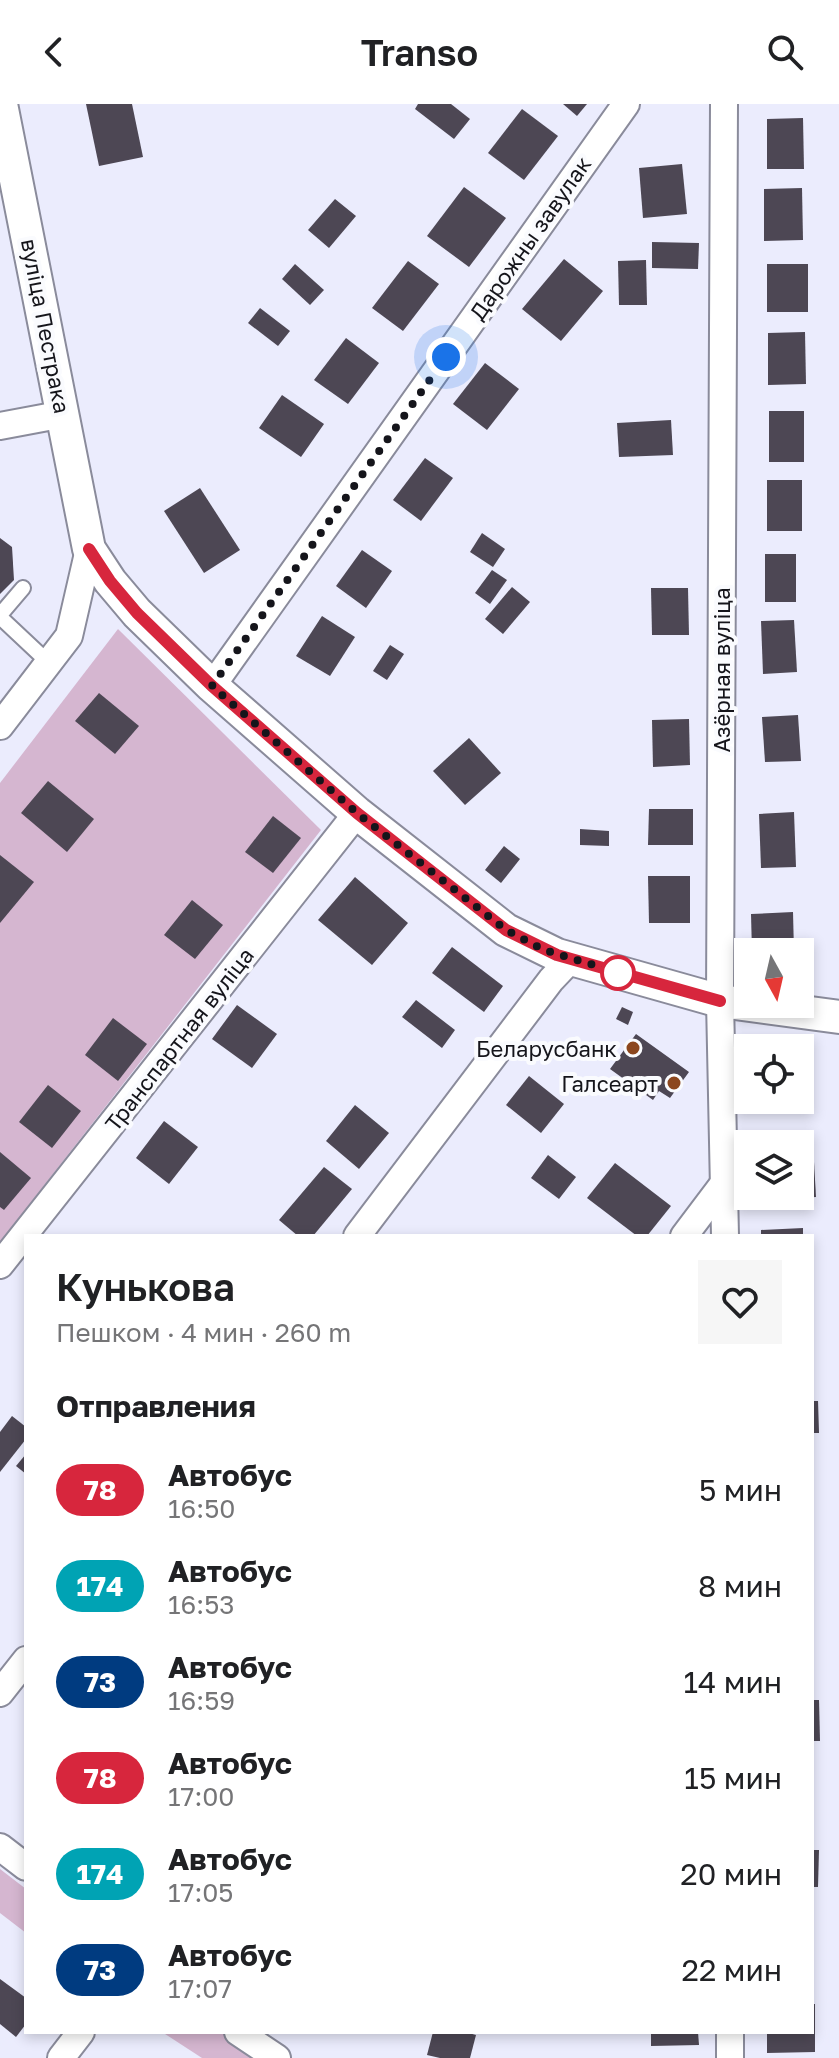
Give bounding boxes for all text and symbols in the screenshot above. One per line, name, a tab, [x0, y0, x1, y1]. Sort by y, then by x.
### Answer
icon: back	[32, 30, 76, 74]
icon: search	[763, 30, 807, 74]
text: Transo	[361, 31, 478, 74]
street label: Дарожны завулак	[464, 151, 597, 325]
street label: вуліца Пестрака	[16, 236, 76, 416]
your location	[426, 337, 466, 377]
street label: Азёрная вуліца	[708, 587, 735, 753]
north arrow	[734, 938, 814, 1018]
map controls	[734, 938, 814, 1210]
street label: Транспартная вуліца	[99, 942, 259, 1136]
unlabelled marker	[601, 956, 635, 990]
button: locate	[734, 1034, 814, 1114]
place label: Беларусбанк	[476, 1035, 617, 1062]
marker: Беларусбанк	[624, 1039, 642, 1057]
place label: Галсеарт	[561, 1070, 658, 1097]
marker: Галсеарт	[665, 1074, 683, 1092]
button: layers	[734, 1130, 814, 1210]
button: heart	[698, 1260, 782, 1344]
text: Кунькова	[56, 1264, 235, 1309]
text: Пешком · 4 мин · 260 m	[56, 1317, 351, 1348]
text: Отправления	[56, 1388, 256, 1424]
text: Автобус	[168, 1457, 292, 1493]
text: 5 мин	[699, 1472, 782, 1508]
text: 78	[83, 1473, 117, 1506]
text: 16:50	[168, 1493, 235, 1524]
text: Автобус	[168, 1553, 292, 1589]
text: 8 мин	[698, 1568, 782, 1604]
text: 174	[76, 1569, 124, 1602]
text: 16:53	[168, 1589, 234, 1620]
text: Автобус	[168, 1649, 292, 1685]
text: 14 мин	[683, 1664, 782, 1700]
text: 73	[84, 1665, 116, 1698]
text: 16:59	[168, 1685, 235, 1716]
text: Автобус	[168, 1745, 292, 1781]
text: 15 мин	[684, 1760, 782, 1796]
text: 78	[83, 1761, 117, 1794]
text: 17:00	[168, 1781, 234, 1812]
text: Автобус	[168, 1841, 292, 1877]
text: 20 мин	[680, 1856, 782, 1892]
text: 174	[76, 1857, 124, 1890]
text: 17:05	[168, 1877, 233, 1908]
text: Автобус	[168, 1937, 292, 1973]
text: 22 мин	[682, 1952, 782, 1988]
text: 73	[84, 1953, 116, 1986]
text: 17:07	[168, 1973, 232, 2004]

